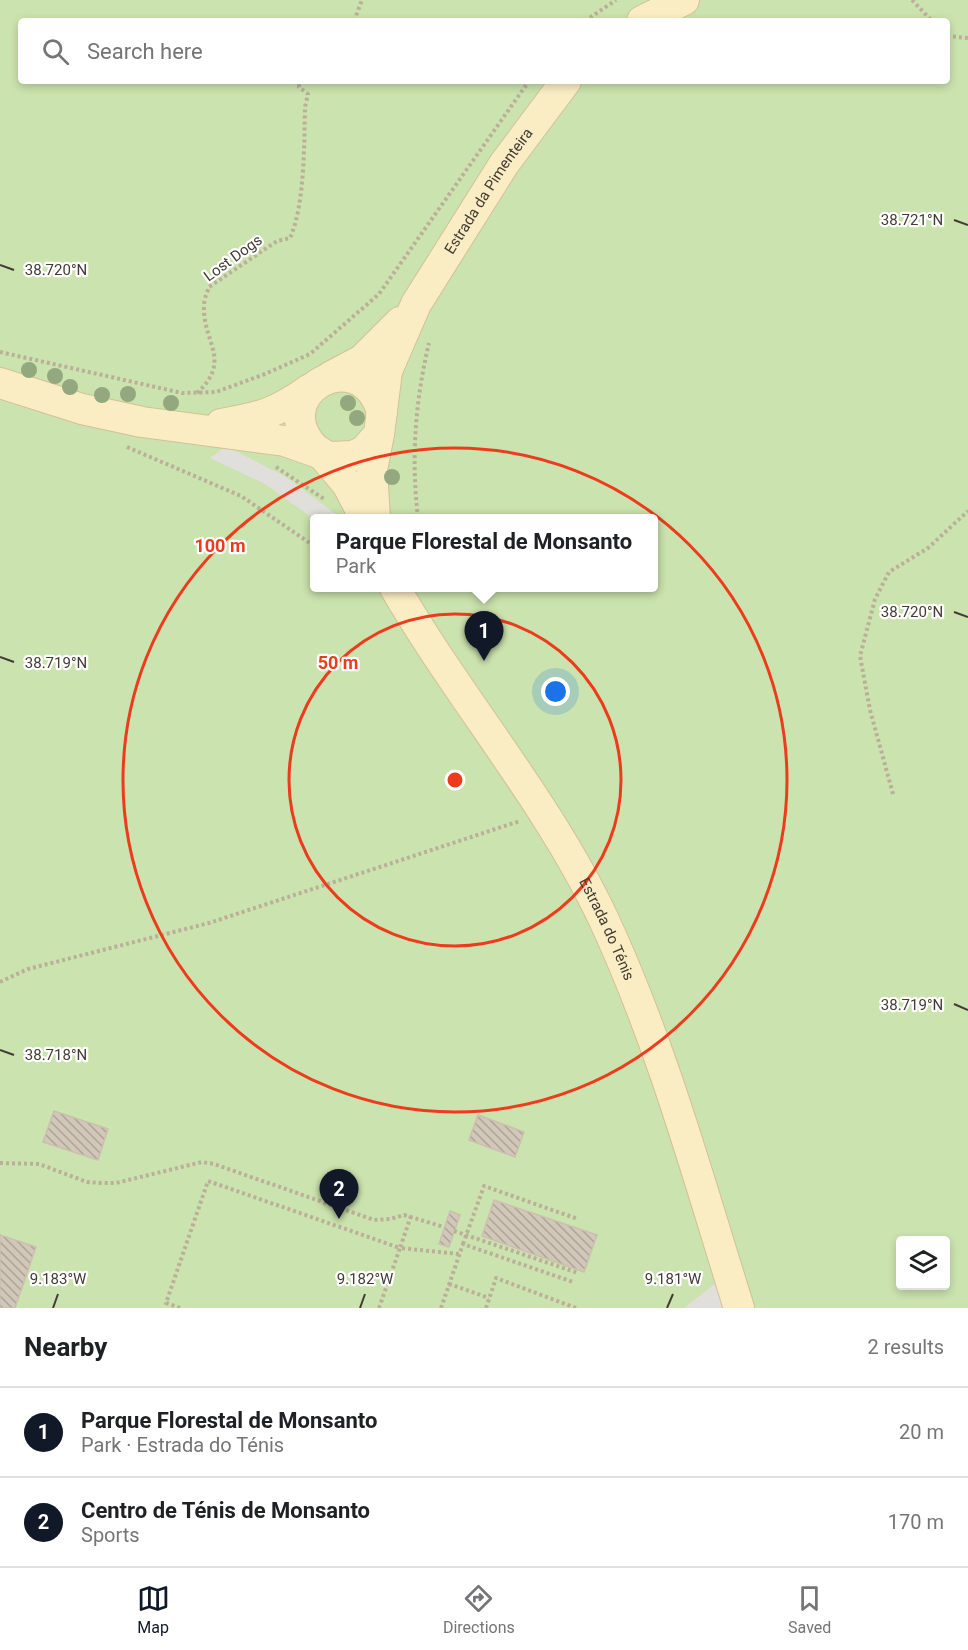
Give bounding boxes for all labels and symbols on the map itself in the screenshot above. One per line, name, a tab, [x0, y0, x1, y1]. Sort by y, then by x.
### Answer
street label: Estrada da Pimenteira	[441, 125, 537, 257]
text: 38.721°N	[881, 211, 943, 229]
street label: Lost Dogs	[200, 231, 266, 285]
text: 38.720°N	[25, 261, 87, 279]
text: 100 m	[194, 535, 246, 556]
text: 38.720°N	[881, 603, 943, 621]
pin: 1	[464, 612, 504, 661]
text: 50 m	[318, 652, 358, 673]
text: 38.719°N	[25, 654, 87, 672]
your location	[541, 677, 570, 706]
centre of rings	[445, 770, 465, 790]
street label: Estrada do Ténis	[575, 875, 638, 983]
text: 38.719°N	[881, 996, 943, 1014]
text: 38.718°N	[25, 1046, 87, 1064]
pin: 2	[320, 1170, 358, 1219]
text: 9.183°W	[30, 1270, 86, 1288]
text: 9.182°W	[337, 1270, 393, 1288]
text: 9.181°W	[645, 1270, 701, 1288]

